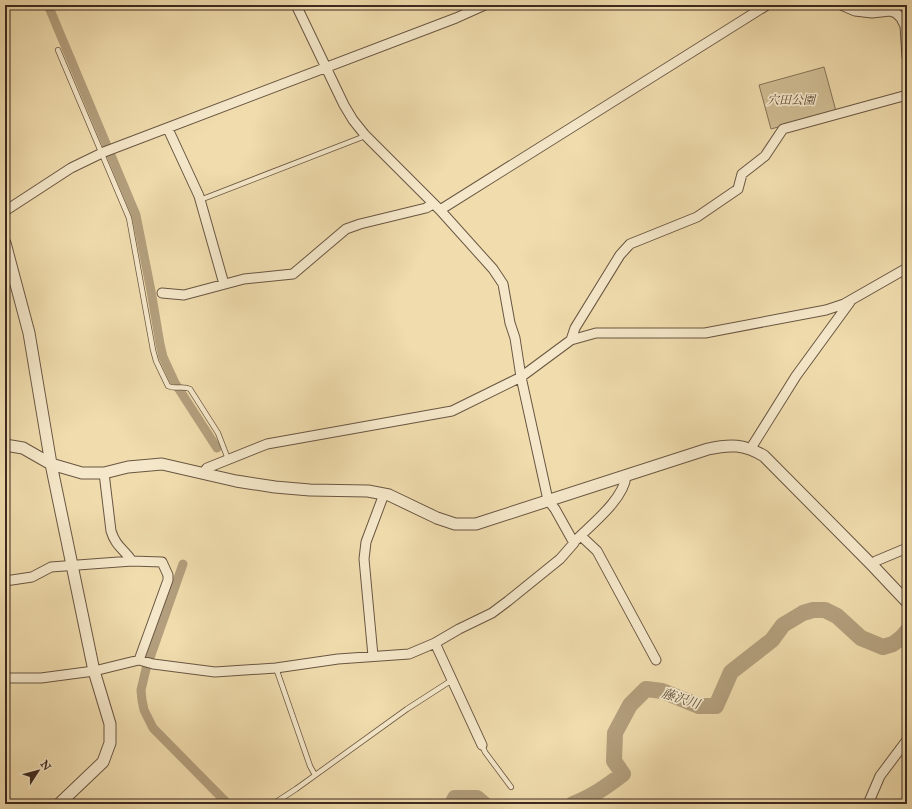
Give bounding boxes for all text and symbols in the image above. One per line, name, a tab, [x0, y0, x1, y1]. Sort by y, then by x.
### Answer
park label: 穴田公園	[767, 93, 817, 107]
water label: 藤沢川	[660, 685, 704, 713]
north arrow	[18, 751, 58, 791]
text: N	[38, 758, 54, 774]

